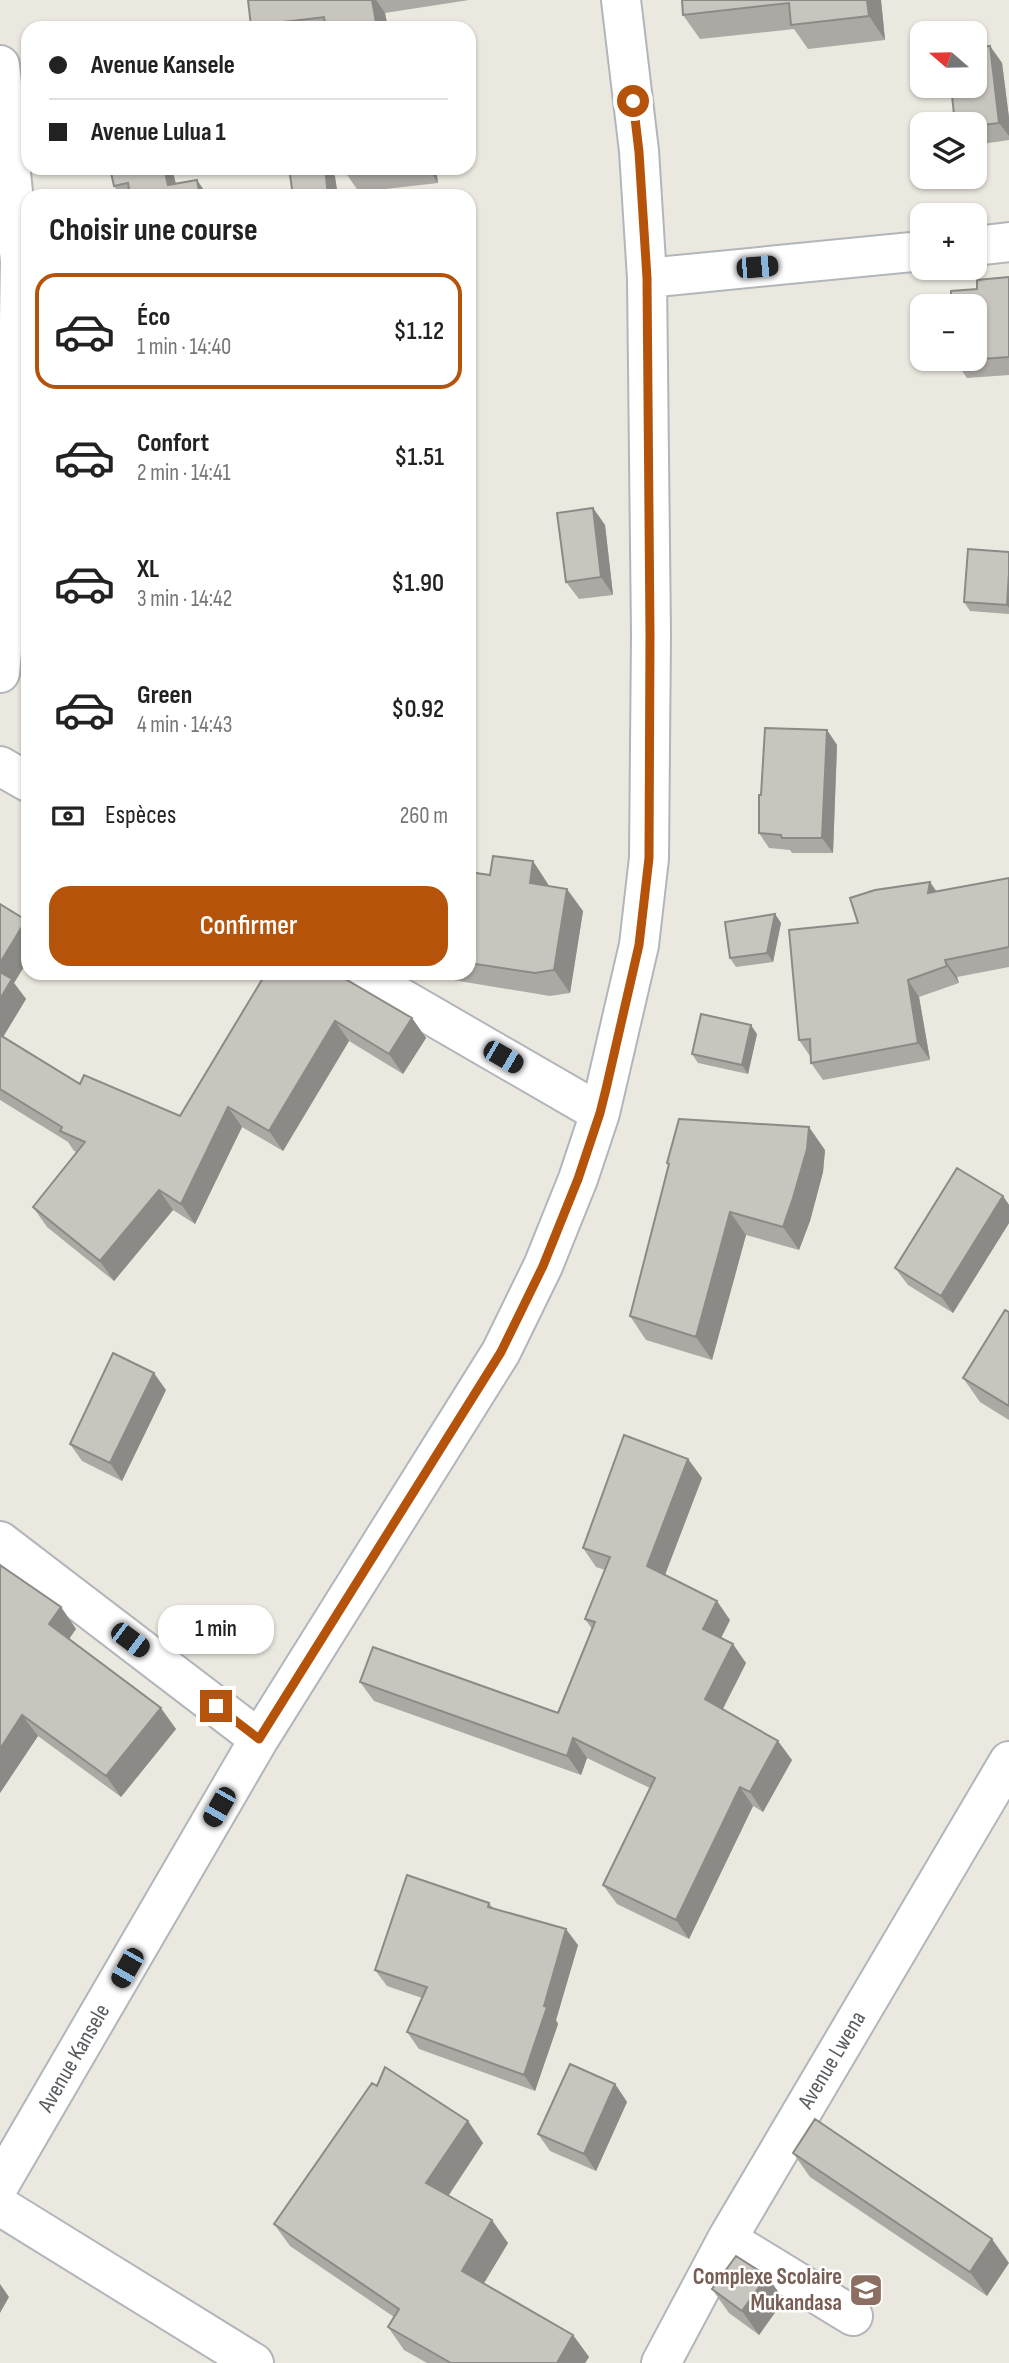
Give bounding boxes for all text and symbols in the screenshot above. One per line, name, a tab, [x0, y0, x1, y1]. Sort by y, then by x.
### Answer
north arrow	[910, 21, 987, 98]
map controls	[910, 21, 987, 371]
text: Avenue Kansele	[91, 50, 235, 81]
route start	[617, 85, 649, 117]
button: layers	[910, 112, 987, 189]
text: Avenue Lulua 1	[91, 117, 226, 148]
button: +	[910, 203, 987, 280]
text: Choisir une course	[49, 211, 258, 250]
car	[736, 255, 779, 279]
button: −	[910, 294, 987, 371]
icon: car	[53, 300, 116, 363]
text: Éco	[137, 302, 170, 333]
text: $1.12	[394, 316, 444, 347]
text: 1 min · 14:40	[137, 333, 231, 361]
icon: car	[53, 426, 116, 489]
text: Confort	[137, 428, 209, 459]
text: $1.51	[394, 442, 444, 473]
text: 2 min · 14:41	[137, 459, 231, 487]
icon: car	[53, 552, 116, 615]
text: XL	[137, 554, 159, 585]
text: $1.90	[391, 568, 444, 599]
text: 3 min · 14:42	[137, 585, 232, 613]
icon: car	[53, 678, 116, 741]
text: Green	[137, 680, 192, 711]
text: $0.92	[391, 694, 444, 725]
text: 4 min · 14:43	[137, 711, 232, 739]
icon: cash	[49, 797, 87, 835]
text: Espèces	[105, 800, 176, 831]
text: 260 m	[400, 802, 448, 830]
button: Confirmer	[49, 886, 448, 966]
car	[480, 1037, 527, 1077]
callout: 1 min	[158, 1604, 274, 1654]
text: 1 min	[195, 1615, 237, 1643]
car	[107, 1619, 154, 1661]
route end	[200, 1690, 232, 1722]
car	[200, 1784, 239, 1830]
car	[108, 1945, 147, 1991]
street label: Avenue Kansele	[31, 1999, 116, 2118]
street label: Avenue Lwena	[791, 2006, 872, 2115]
place label: Complexe Scolaire Mukandasa	[693, 2263, 842, 2317]
school or university icon: Complexe Scolaire Mukandasa	[847, 2271, 885, 2309]

